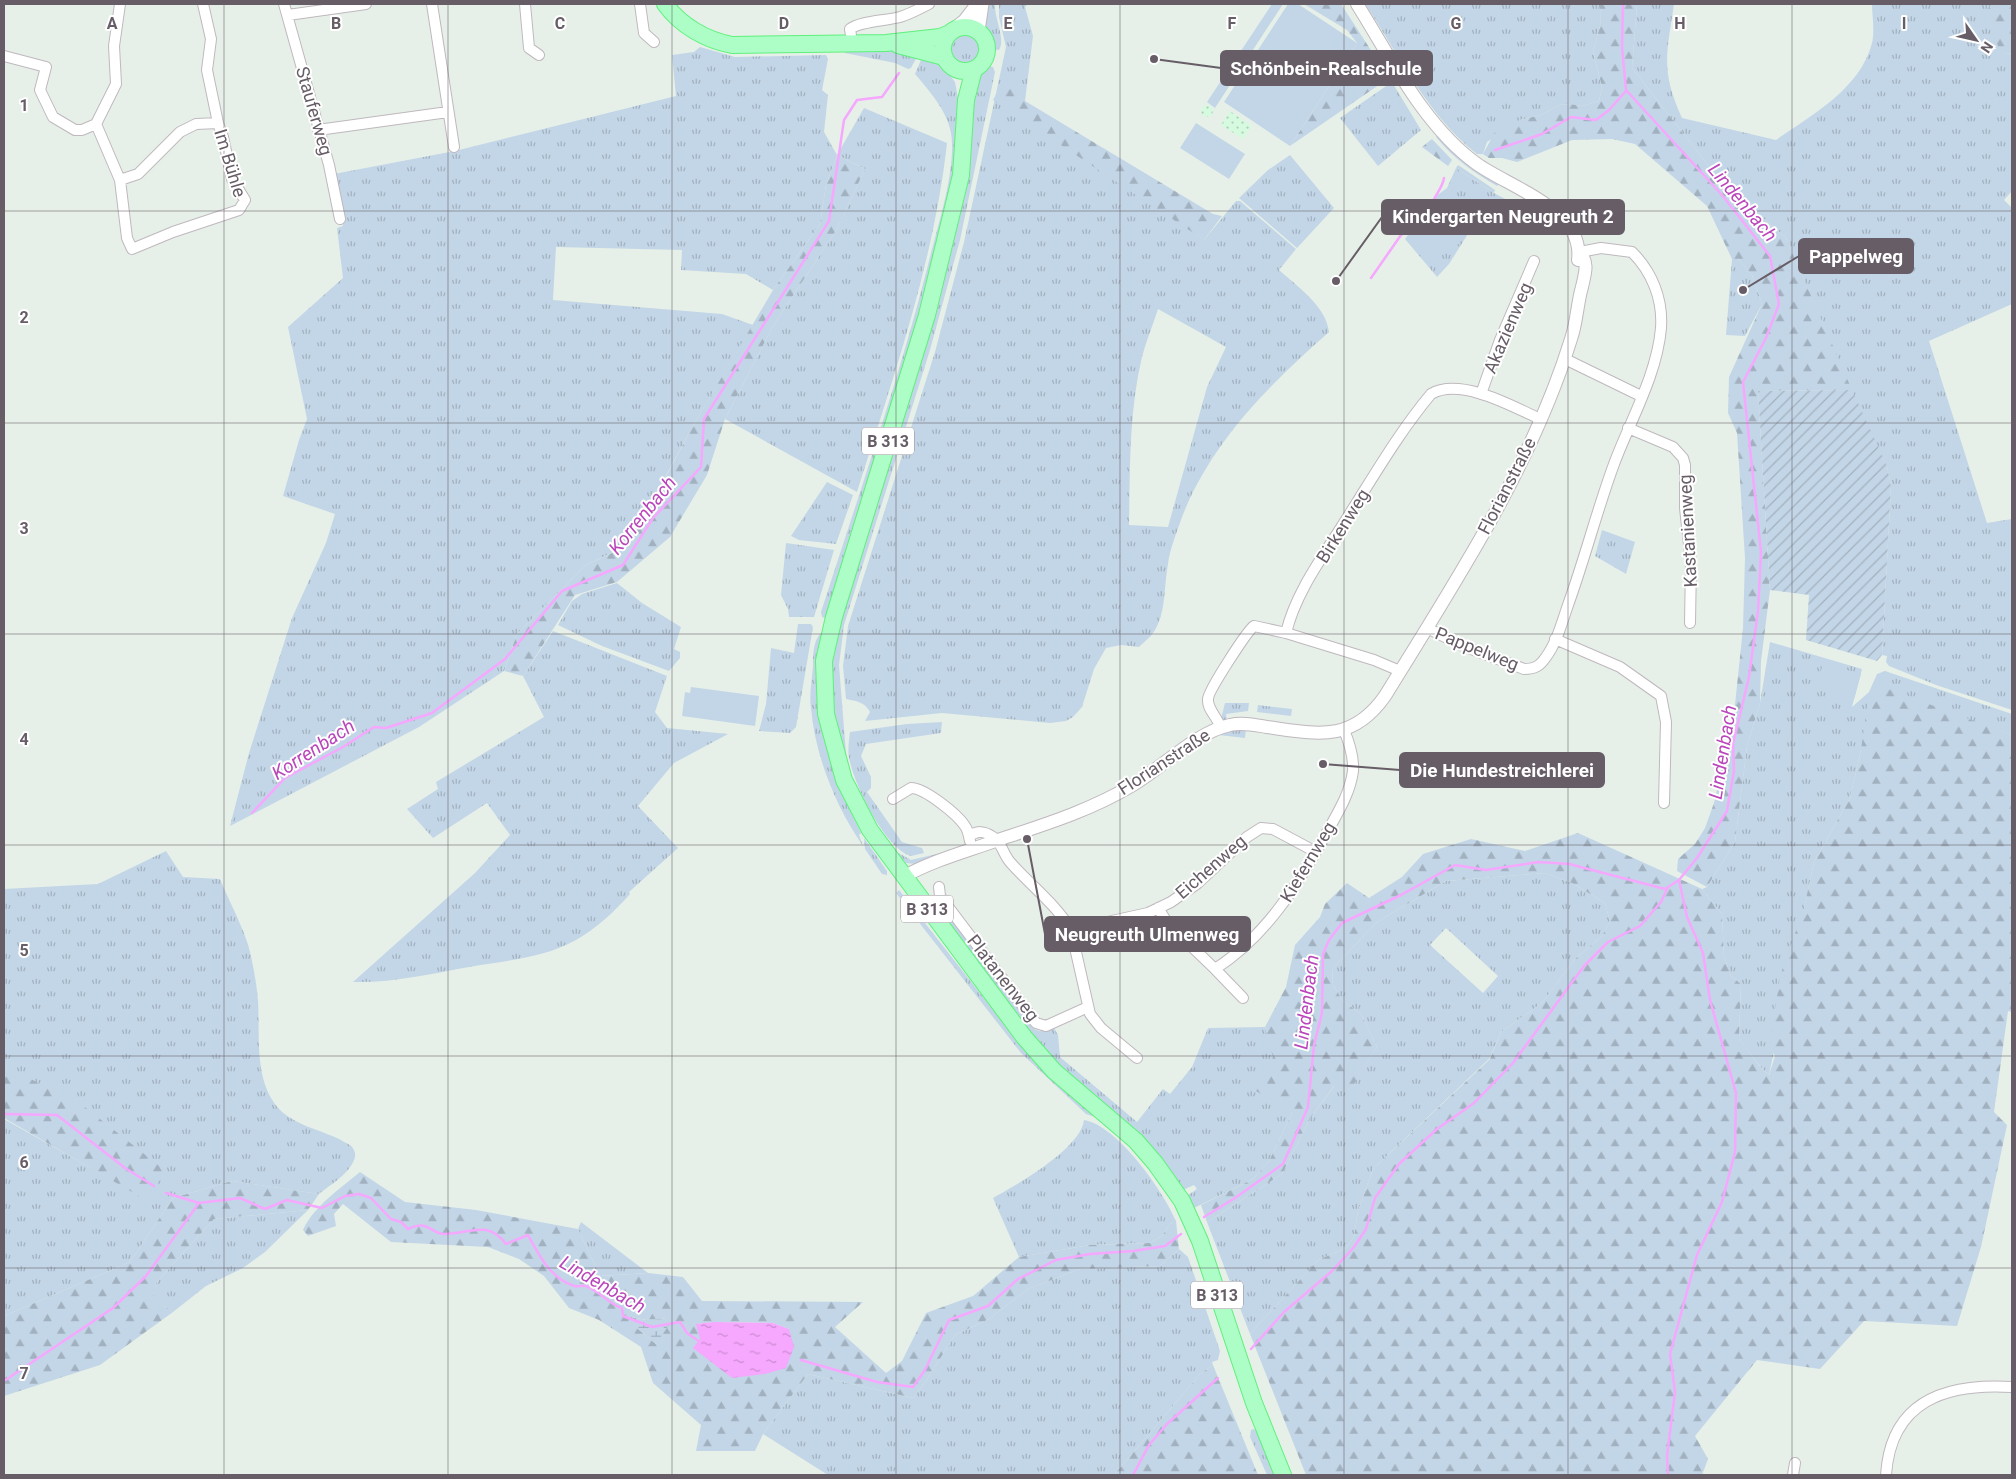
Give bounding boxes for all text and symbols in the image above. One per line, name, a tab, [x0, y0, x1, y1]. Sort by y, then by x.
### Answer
text: A	[107, 14, 118, 33]
text: B	[331, 14, 341, 33]
text: C	[555, 14, 565, 33]
text: D	[779, 14, 789, 33]
text: E	[1004, 14, 1013, 33]
text: F	[1228, 14, 1237, 33]
text: G	[1451, 14, 1462, 33]
text: H	[1674, 14, 1686, 33]
text: I	[1902, 14, 1906, 33]
north arrow	[1951, 15, 2001, 65]
text: N	[1977, 39, 1996, 56]
callout: Schönbein-Realschule	[1221, 51, 1432, 85]
text: Schönbein-Realschule	[1230, 57, 1422, 80]
street label: Stauferweg	[292, 64, 337, 158]
text: 1	[19, 96, 29, 115]
street label: Im Bühle	[210, 126, 251, 199]
water label: Lindenbach	[1703, 159, 1782, 246]
callout: Kindergarten Neugreuth 2	[1382, 200, 1624, 234]
text: Kindergarten Neugreuth 2	[1392, 205, 1614, 228]
callout: Pappelweg	[1799, 239, 1913, 273]
text: Pappelweg	[1809, 245, 1903, 268]
street label: Akazienweg	[1479, 279, 1536, 376]
text: 2	[19, 308, 29, 327]
road number: B 313	[862, 428, 914, 454]
street label: Florianstraße	[1473, 434, 1540, 538]
water label: Korrenbach	[604, 471, 681, 559]
street label: Kastanienweg	[1674, 474, 1701, 588]
street label: Birkenweg	[1312, 485, 1374, 567]
text: 3	[19, 519, 29, 538]
street label: Pappelweg	[1432, 622, 1522, 675]
water label: Lindenbach	[1704, 703, 1741, 801]
water label: Korrenbach	[267, 714, 359, 785]
street label: Florianstraße	[1114, 724, 1214, 799]
text: 4	[19, 730, 29, 749]
callout: Die Hundestreichlerei	[1400, 753, 1604, 787]
text: Die Hundestreichlerei	[1410, 759, 1594, 782]
street label: Kiefernweg	[1275, 818, 1340, 906]
street label: Eichenweg	[1171, 830, 1250, 903]
road number: B 313	[901, 896, 953, 922]
callout: Neugreuth Ulmenweg	[1045, 917, 1250, 951]
text: Neugreuth Ulmenweg	[1055, 923, 1239, 946]
street label: Platanenweg	[963, 930, 1044, 1025]
text: 5	[19, 941, 29, 960]
water label: Lindenbach	[1289, 953, 1324, 1051]
text: 6	[19, 1153, 29, 1172]
water label: Lindenbach	[556, 1251, 650, 1318]
road number: B 313	[1191, 1282, 1243, 1308]
text: 7	[19, 1364, 29, 1383]

